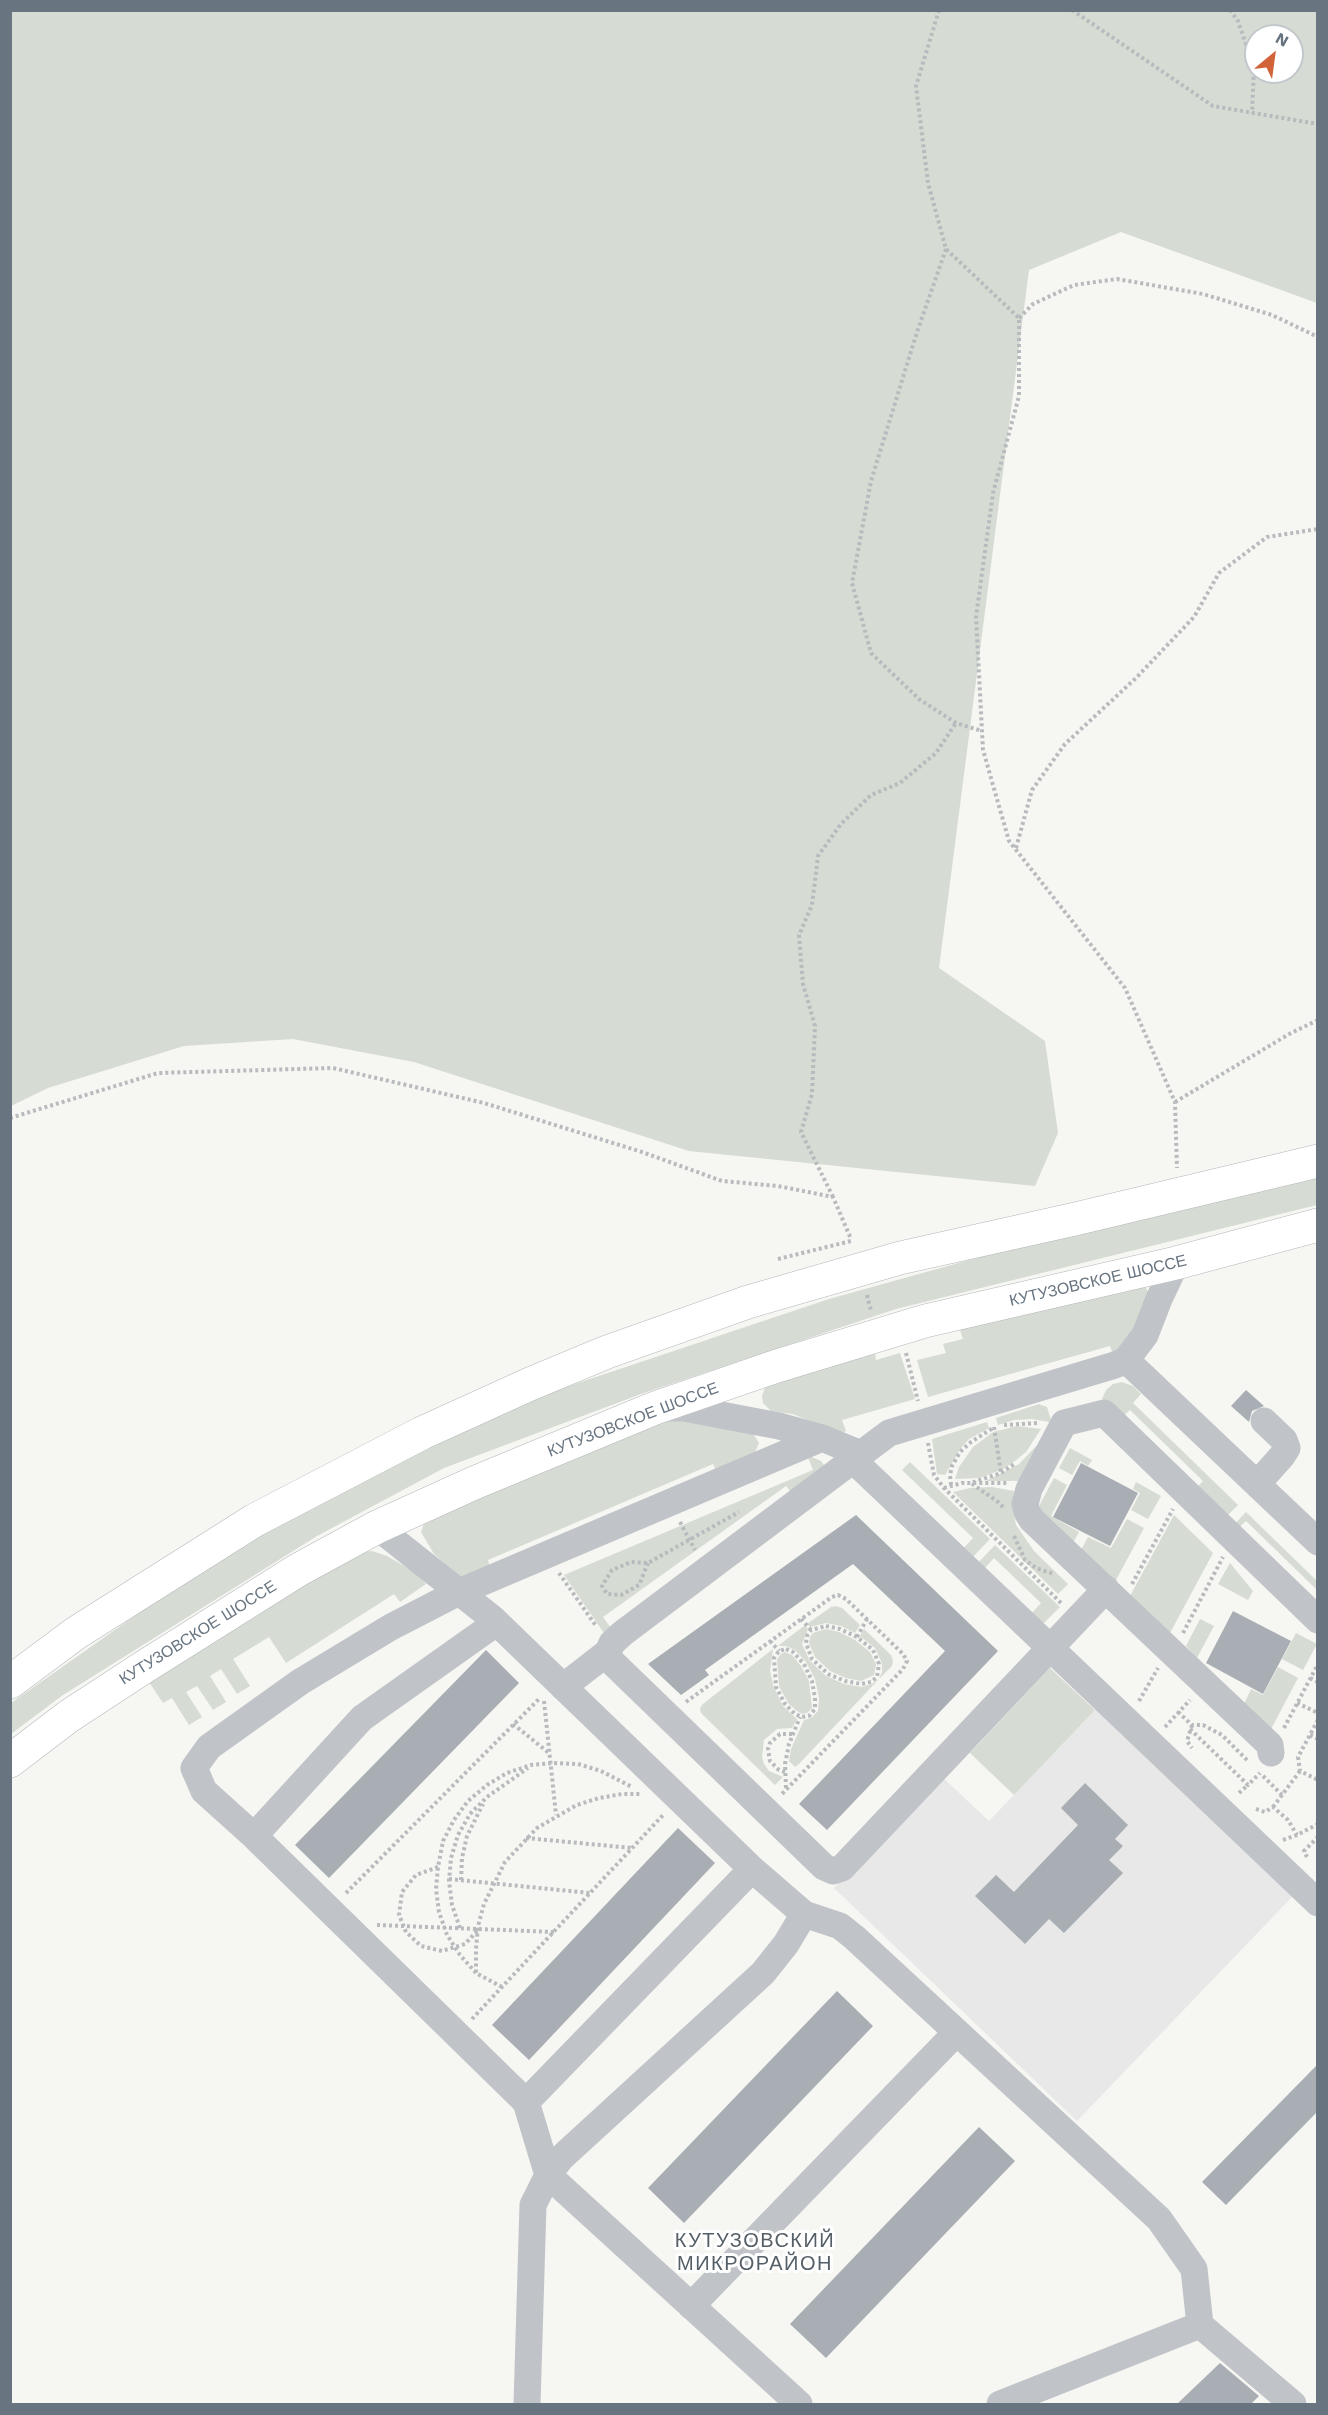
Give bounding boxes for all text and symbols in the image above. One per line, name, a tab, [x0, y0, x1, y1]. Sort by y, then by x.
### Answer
north arrow	[1244, 24, 1304, 84]
text: N	[1272, 28, 1292, 51]
street label: КУТУЗОВСКОЕ ШОССЕ	[1007, 1251, 1189, 1311]
street label: КУТУЗОВСКОЕ ШОССЕ	[545, 1379, 721, 1461]
street label: КУТУЗОВСКОЕ ШОССЕ	[116, 1577, 280, 1689]
district label: КУТУЗОВСКИЙ МИКРОРАЙОН	[675, 2229, 835, 2276]

